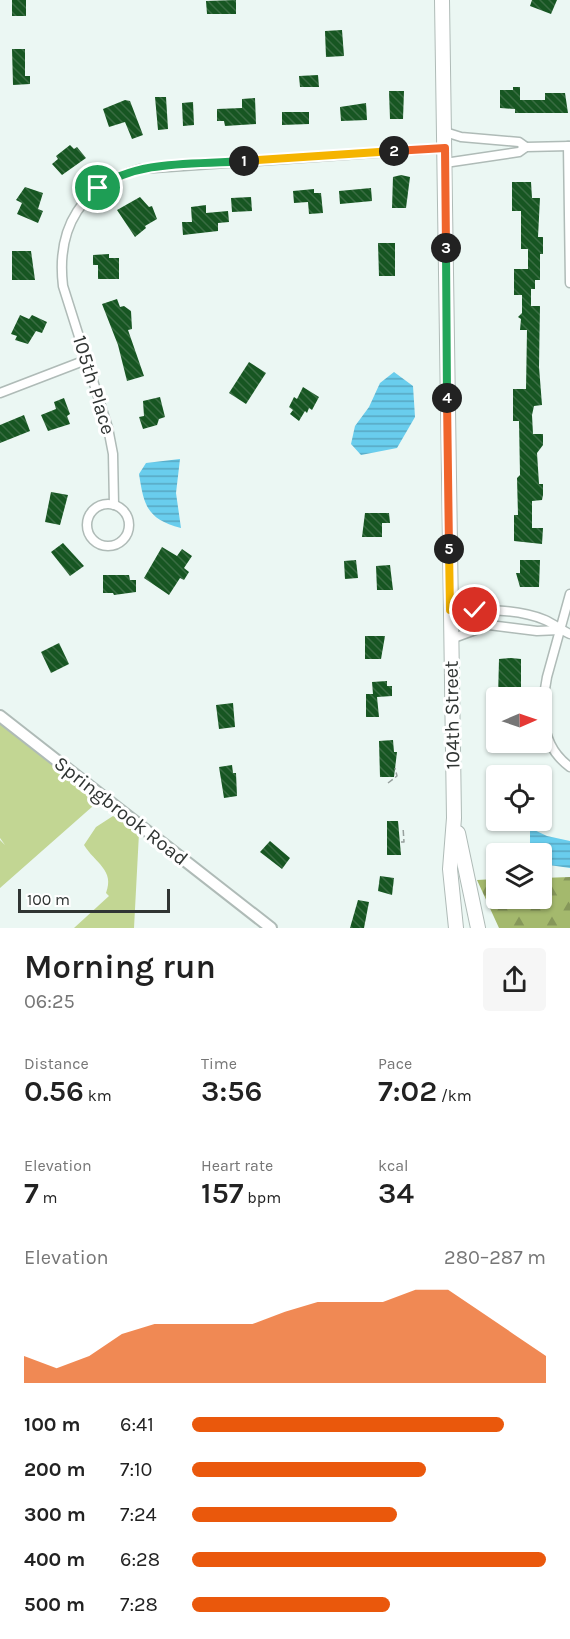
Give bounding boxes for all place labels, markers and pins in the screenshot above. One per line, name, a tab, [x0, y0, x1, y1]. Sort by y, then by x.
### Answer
pin: 2	[379, 136, 409, 166]
pin: 1	[229, 146, 259, 176]
pin	[72, 162, 123, 213]
pin: 3	[431, 233, 461, 263]
pin: 4	[432, 383, 462, 413]
pin: 5	[434, 534, 464, 564]
pin	[449, 584, 500, 635]

